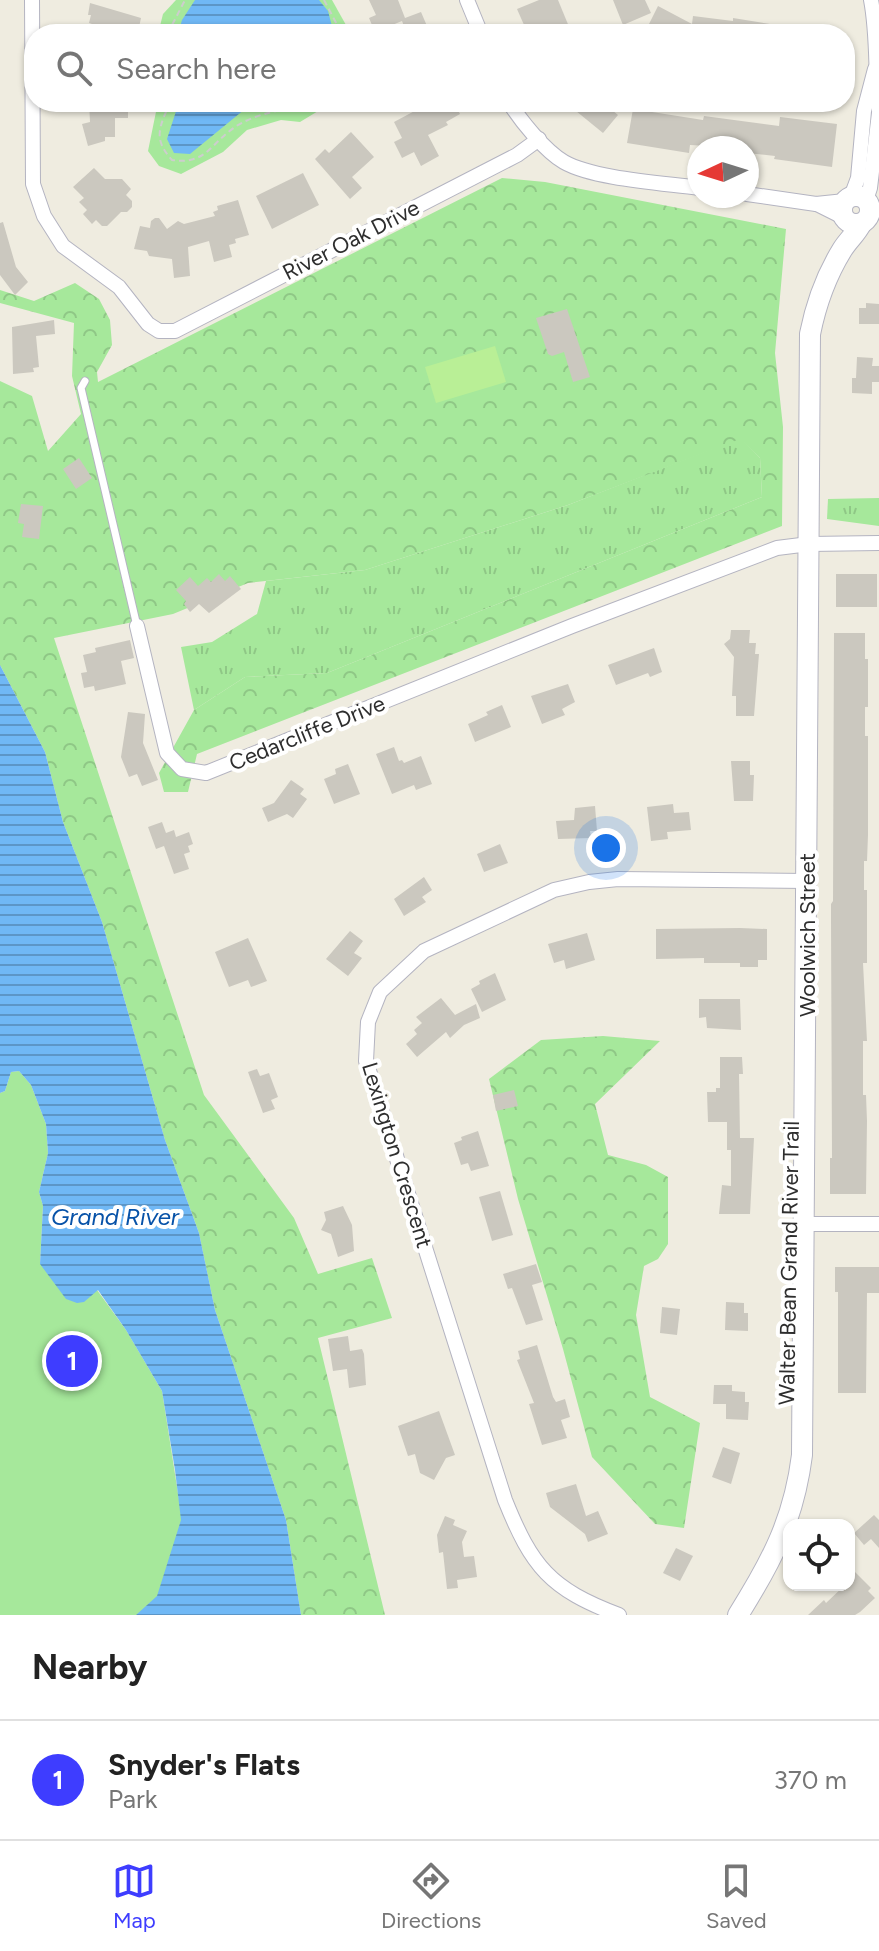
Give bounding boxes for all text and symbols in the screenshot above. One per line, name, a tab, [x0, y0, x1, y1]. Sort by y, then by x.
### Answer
search box	[24, 24, 855, 112]
icon: search	[52, 46, 96, 90]
text: Search here	[116, 50, 276, 87]
north arrow	[687, 136, 759, 208]
street label: River Oak Drive	[278, 194, 424, 286]
street label: Cedarcliffe Drive	[225, 689, 389, 777]
your location	[586, 828, 626, 868]
street label: Woolwich Street	[794, 853, 821, 1017]
street label: Lexington Crescent	[356, 1059, 438, 1251]
street label: Walter Bean Grand River Trail	[773, 1121, 805, 1405]
water label: Grand River	[51, 1202, 180, 1231]
pin: 1	[46, 1331, 98, 1391]
map controls	[783, 1519, 855, 1591]
button: locate	[783, 1519, 855, 1591]
text: Nearby	[32, 1647, 147, 1688]
text: Snyder's Flats	[108, 1746, 300, 1783]
text: 1	[53, 1764, 63, 1796]
text: 370 m	[774, 1764, 847, 1796]
text: Park	[108, 1783, 157, 1815]
tab: Map	[112, 1859, 156, 1934]
tab: Directions	[381, 1859, 481, 1934]
tab: Saved	[706, 1859, 767, 1934]

